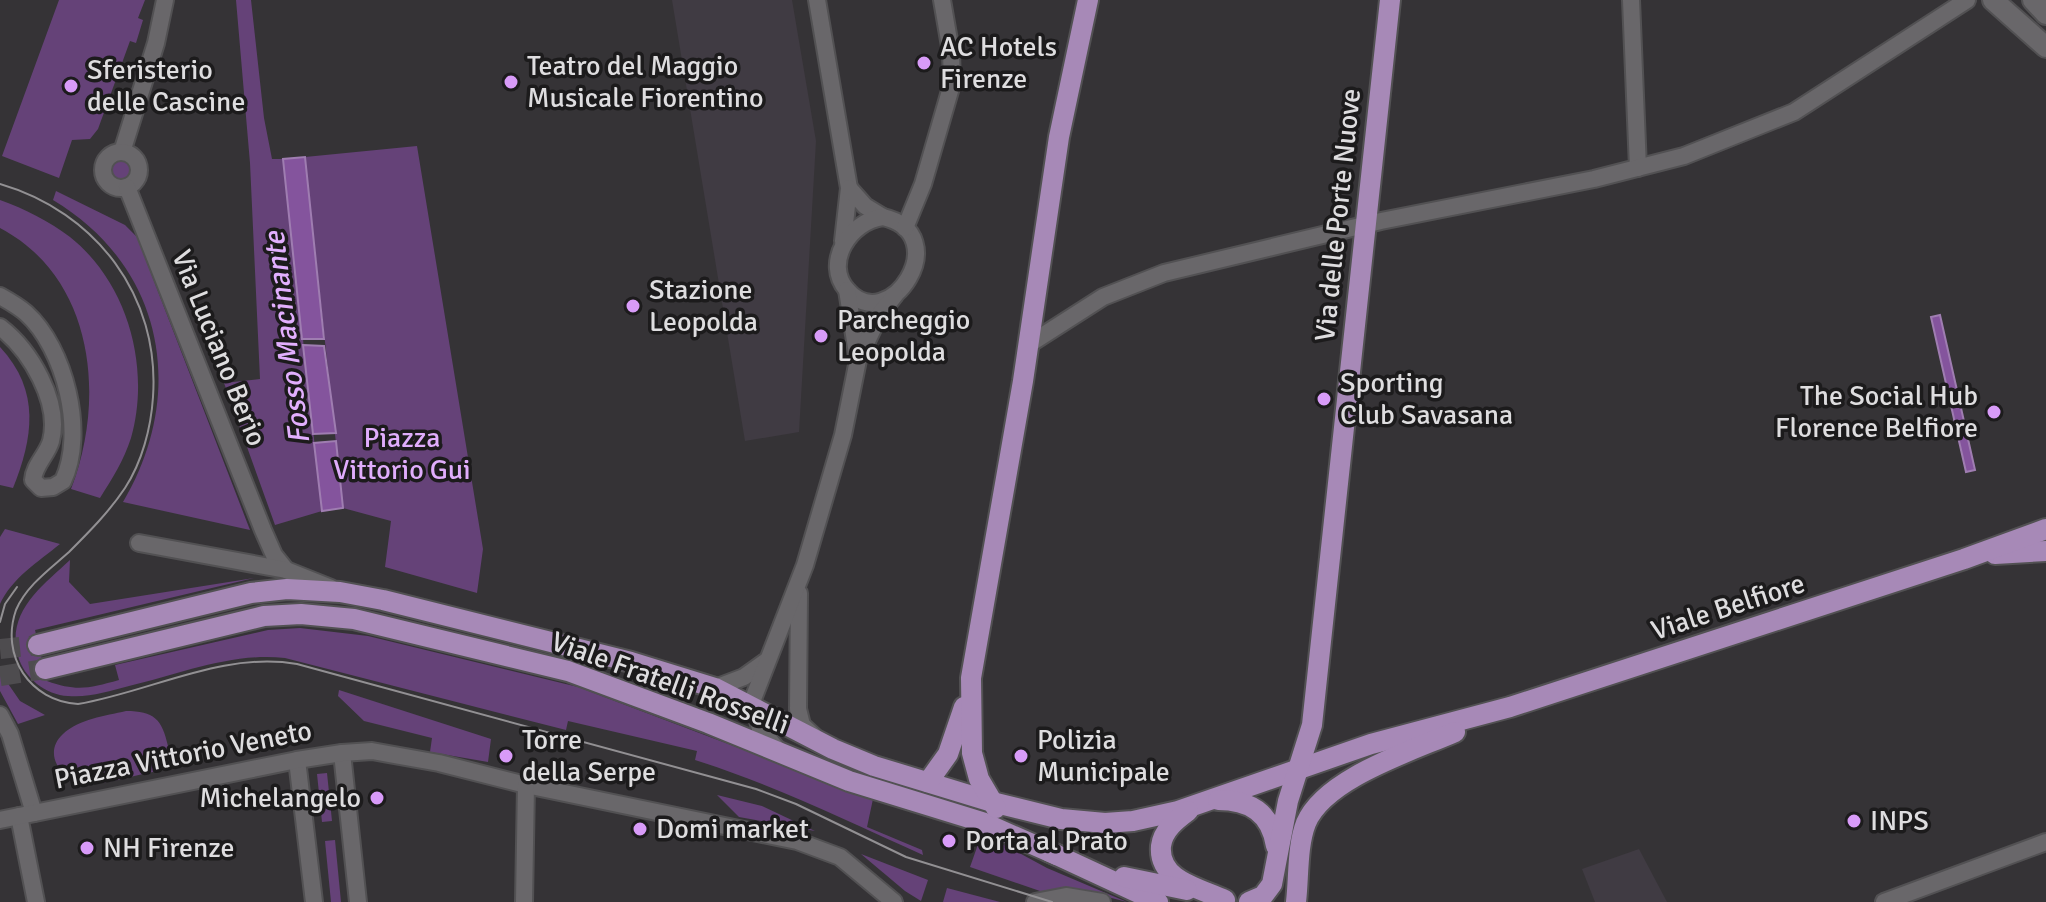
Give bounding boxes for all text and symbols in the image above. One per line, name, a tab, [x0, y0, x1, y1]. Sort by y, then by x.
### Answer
place label: AC Hotels Firenze	[940, 30, 1057, 96]
place label: Teatro del Maggio Musicale Fiorentino	[527, 49, 764, 115]
place label: Sferisterio delle Cascine	[87, 53, 245, 119]
marker: AC Hotels Firenze	[915, 54, 933, 72]
marker: Teatro del Maggio Musicale Fiorentino	[502, 73, 520, 91]
marker: Sferisterio delle Cascine	[62, 77, 80, 95]
street label: Via delle Porte Nuove	[1308, 87, 1368, 343]
water label: Fosso Macinante	[255, 228, 318, 446]
street label: Via Luciano Berio	[164, 245, 274, 451]
place label: Stazione Leopolda	[649, 273, 758, 339]
marker: Stazione Leopolda	[624, 297, 642, 315]
place label: Parcheggio Leopolda	[837, 303, 970, 369]
marker: Parcheggio Leopolda	[812, 327, 830, 345]
place label: Sporting Club Savasana	[1340, 366, 1513, 432]
place label: The Social Hub Florence Belfiore	[1775, 379, 1978, 445]
marker: Sporting Club Savasana	[1315, 390, 1333, 408]
marker: The Social Hub Florence Belfiore	[1985, 403, 2003, 421]
park label: Piazza Vittorio Gui	[333, 421, 471, 487]
street label: Viale Belfiore	[1647, 566, 1809, 648]
street label: Viale Fratelli Rosselli	[547, 624, 793, 742]
street label: Piazza Vittorio Veneto	[51, 713, 315, 797]
place label: Torre della Serpe	[522, 723, 656, 789]
place label: Polizia Municipale	[1037, 723, 1170, 789]
marker: Torre della Serpe	[497, 747, 515, 765]
marker: Polizia Municipale	[1012, 747, 1030, 765]
place label: Michelangelo	[199, 781, 361, 815]
marker: Michelangelo	[368, 789, 386, 807]
place label: INPS	[1870, 804, 1929, 838]
place label: Domi market	[656, 812, 809, 846]
marker: INPS	[1845, 812, 1863, 830]
marker: Domi market	[631, 820, 649, 838]
place label: Porta al Prato	[965, 824, 1128, 858]
place label: NH Firenze	[103, 831, 234, 865]
marker: Porta al Prato	[940, 832, 958, 850]
marker: NH Firenze	[78, 839, 96, 857]

